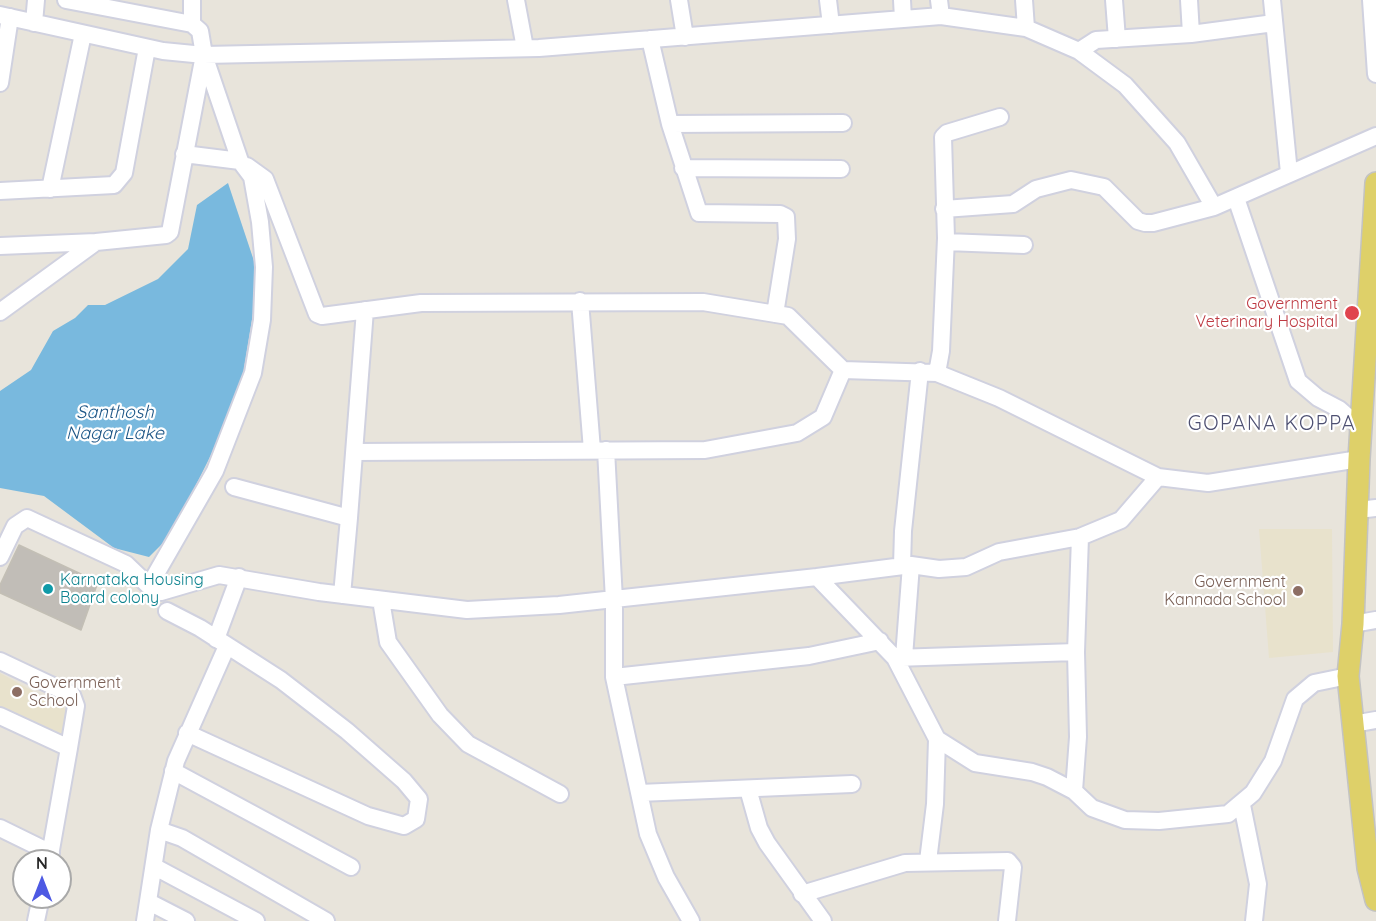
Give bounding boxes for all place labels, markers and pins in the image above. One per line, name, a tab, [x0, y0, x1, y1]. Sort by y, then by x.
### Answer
place label: Government Veterinary Hospital	[1196, 294, 1338, 332]
marker: Government Veterinary Hospital	[1343, 304, 1361, 322]
place label: Karnataka Housing Board colony	[60, 570, 204, 608]
place label: Government Kannada School	[1164, 572, 1286, 610]
marker: Karnataka Housing Board colony	[41, 582, 55, 596]
marker: Government Kannada School	[1291, 584, 1305, 598]
place label: Government School	[29, 673, 121, 711]
marker: Government School	[10, 685, 24, 699]

